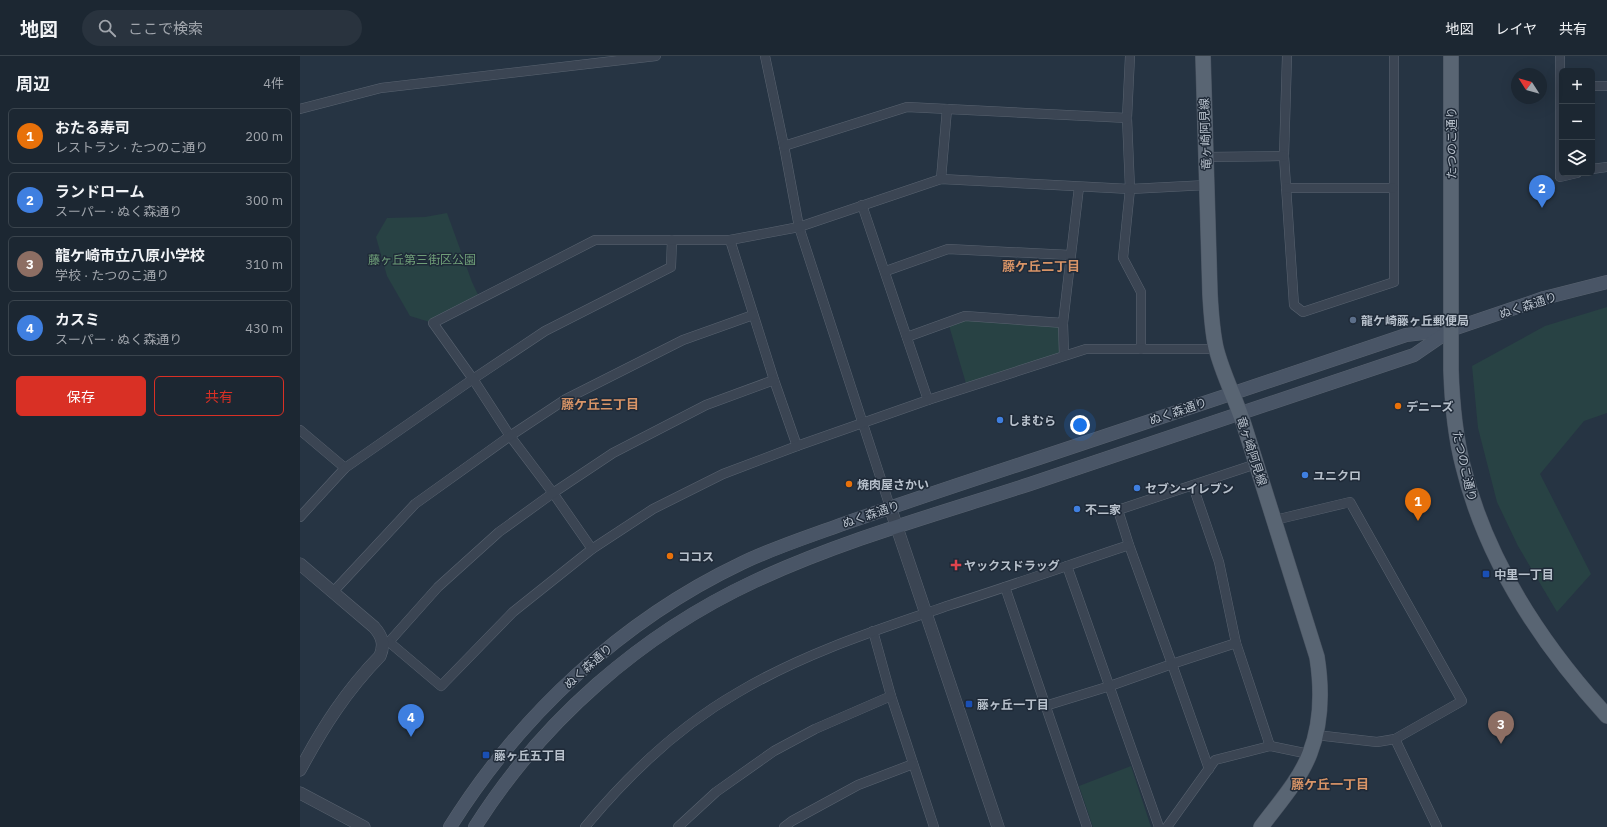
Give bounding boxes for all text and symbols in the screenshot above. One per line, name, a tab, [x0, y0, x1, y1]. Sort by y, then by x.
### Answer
search box	[82, 10, 362, 46]
text: 地図	[20, 17, 58, 41]
icon: search	[96, 17, 118, 39]
text: ここで検索	[128, 19, 203, 38]
text: 地図	[1445, 20, 1473, 38]
text: レイヤ	[1495, 20, 1537, 38]
text: 共有	[1559, 20, 1587, 38]
north arrow	[1511, 68, 1547, 104]
map controls	[1559, 68, 1595, 176]
button: +	[1559, 68, 1595, 104]
text: 周辺	[16, 73, 50, 95]
text: 4件	[263, 75, 284, 92]
street label: 竜ヶ崎阿見線	[1196, 98, 1214, 170]
button: −	[1559, 104, 1595, 140]
street label: たつのこ通り	[1444, 107, 1459, 179]
text: おたる寿司	[55, 118, 130, 137]
text: 1	[26, 128, 34, 145]
text: 200 m	[245, 128, 283, 145]
text: レストラン · たつのこ通り	[55, 139, 208, 156]
button: layers	[1559, 140, 1595, 176]
pin: 2	[1529, 175, 1555, 208]
text: ランドローム	[55, 182, 145, 201]
text: 2	[26, 192, 34, 209]
text: 300 m	[245, 192, 283, 209]
text: スーパー · ぬく森通り	[55, 203, 182, 220]
text: 龍ケ崎市立八原小学校	[55, 246, 205, 265]
park label: 藤ヶ丘第三街区公園	[368, 252, 476, 267]
text: 3	[26, 256, 34, 273]
text: 310 m	[245, 256, 283, 273]
district label: 藤ケ丘二丁目	[1002, 258, 1080, 275]
text: 学校 · たつのこ通り	[55, 267, 169, 284]
street label: ぬく森通り	[1497, 289, 1559, 321]
text: カスミ	[55, 310, 100, 329]
place label: 龍ケ崎藤ヶ丘郵便局	[1361, 313, 1469, 328]
marker: 龍ケ崎藤ヶ丘郵便局	[1348, 315, 1358, 325]
text: 4	[26, 320, 34, 337]
text: 430 m	[245, 320, 283, 337]
text: スーパー · ぬく森通り	[55, 331, 182, 348]
button: 保存	[16, 376, 146, 416]
button: 共有	[154, 376, 284, 416]
street label: ぬく森通り	[1147, 394, 1209, 428]
district label: 藤ケ丘三丁目	[561, 396, 639, 413]
place label: デニーズ	[1406, 399, 1453, 414]
marker: デニーズ	[1393, 401, 1403, 411]
place label: しまむら	[1008, 413, 1056, 428]
street label: 竜ヶ崎阿見線	[1234, 414, 1270, 488]
marker: しまむら	[995, 415, 1005, 425]
your location	[1070, 415, 1090, 435]
street label: たつのこ通り	[1450, 429, 1480, 503]
place label: ユニクロ	[1313, 468, 1361, 483]
marker: ユニクロ	[1300, 470, 1310, 480]
place label: 焼肉屋さかい	[857, 477, 929, 492]
marker: 焼肉屋さかい	[844, 479, 854, 489]
place label: セブン-イレブン	[1145, 481, 1234, 496]
marker: セブン-イレブン	[1132, 483, 1142, 493]
pin: 1	[1405, 488, 1431, 521]
street label: ぬく森通り	[840, 497, 902, 531]
place label: 不二家	[1085, 502, 1121, 517]
marker: 不二家	[1072, 504, 1082, 514]
place label: ココス	[678, 549, 714, 564]
marker: ココス	[665, 551, 675, 561]
place label: ヤックスドラッグ	[964, 558, 1060, 573]
marker: ヤックスドラッグ	[951, 560, 961, 570]
place label: 中里一丁目	[1494, 567, 1554, 582]
marker: 中里一丁目	[1481, 569, 1491, 579]
street label: ぬく森通り	[561, 640, 615, 692]
place label: 藤ヶ丘一丁目	[977, 697, 1049, 712]
marker: 藤ヶ丘一丁目	[964, 699, 974, 709]
pin: 4	[398, 704, 424, 737]
pin: 3	[1488, 711, 1514, 744]
place label: 藤ヶ丘五丁目	[494, 748, 566, 763]
marker: 藤ヶ丘五丁目	[481, 750, 491, 760]
district label: 藤ケ丘一丁目	[1291, 776, 1369, 793]

